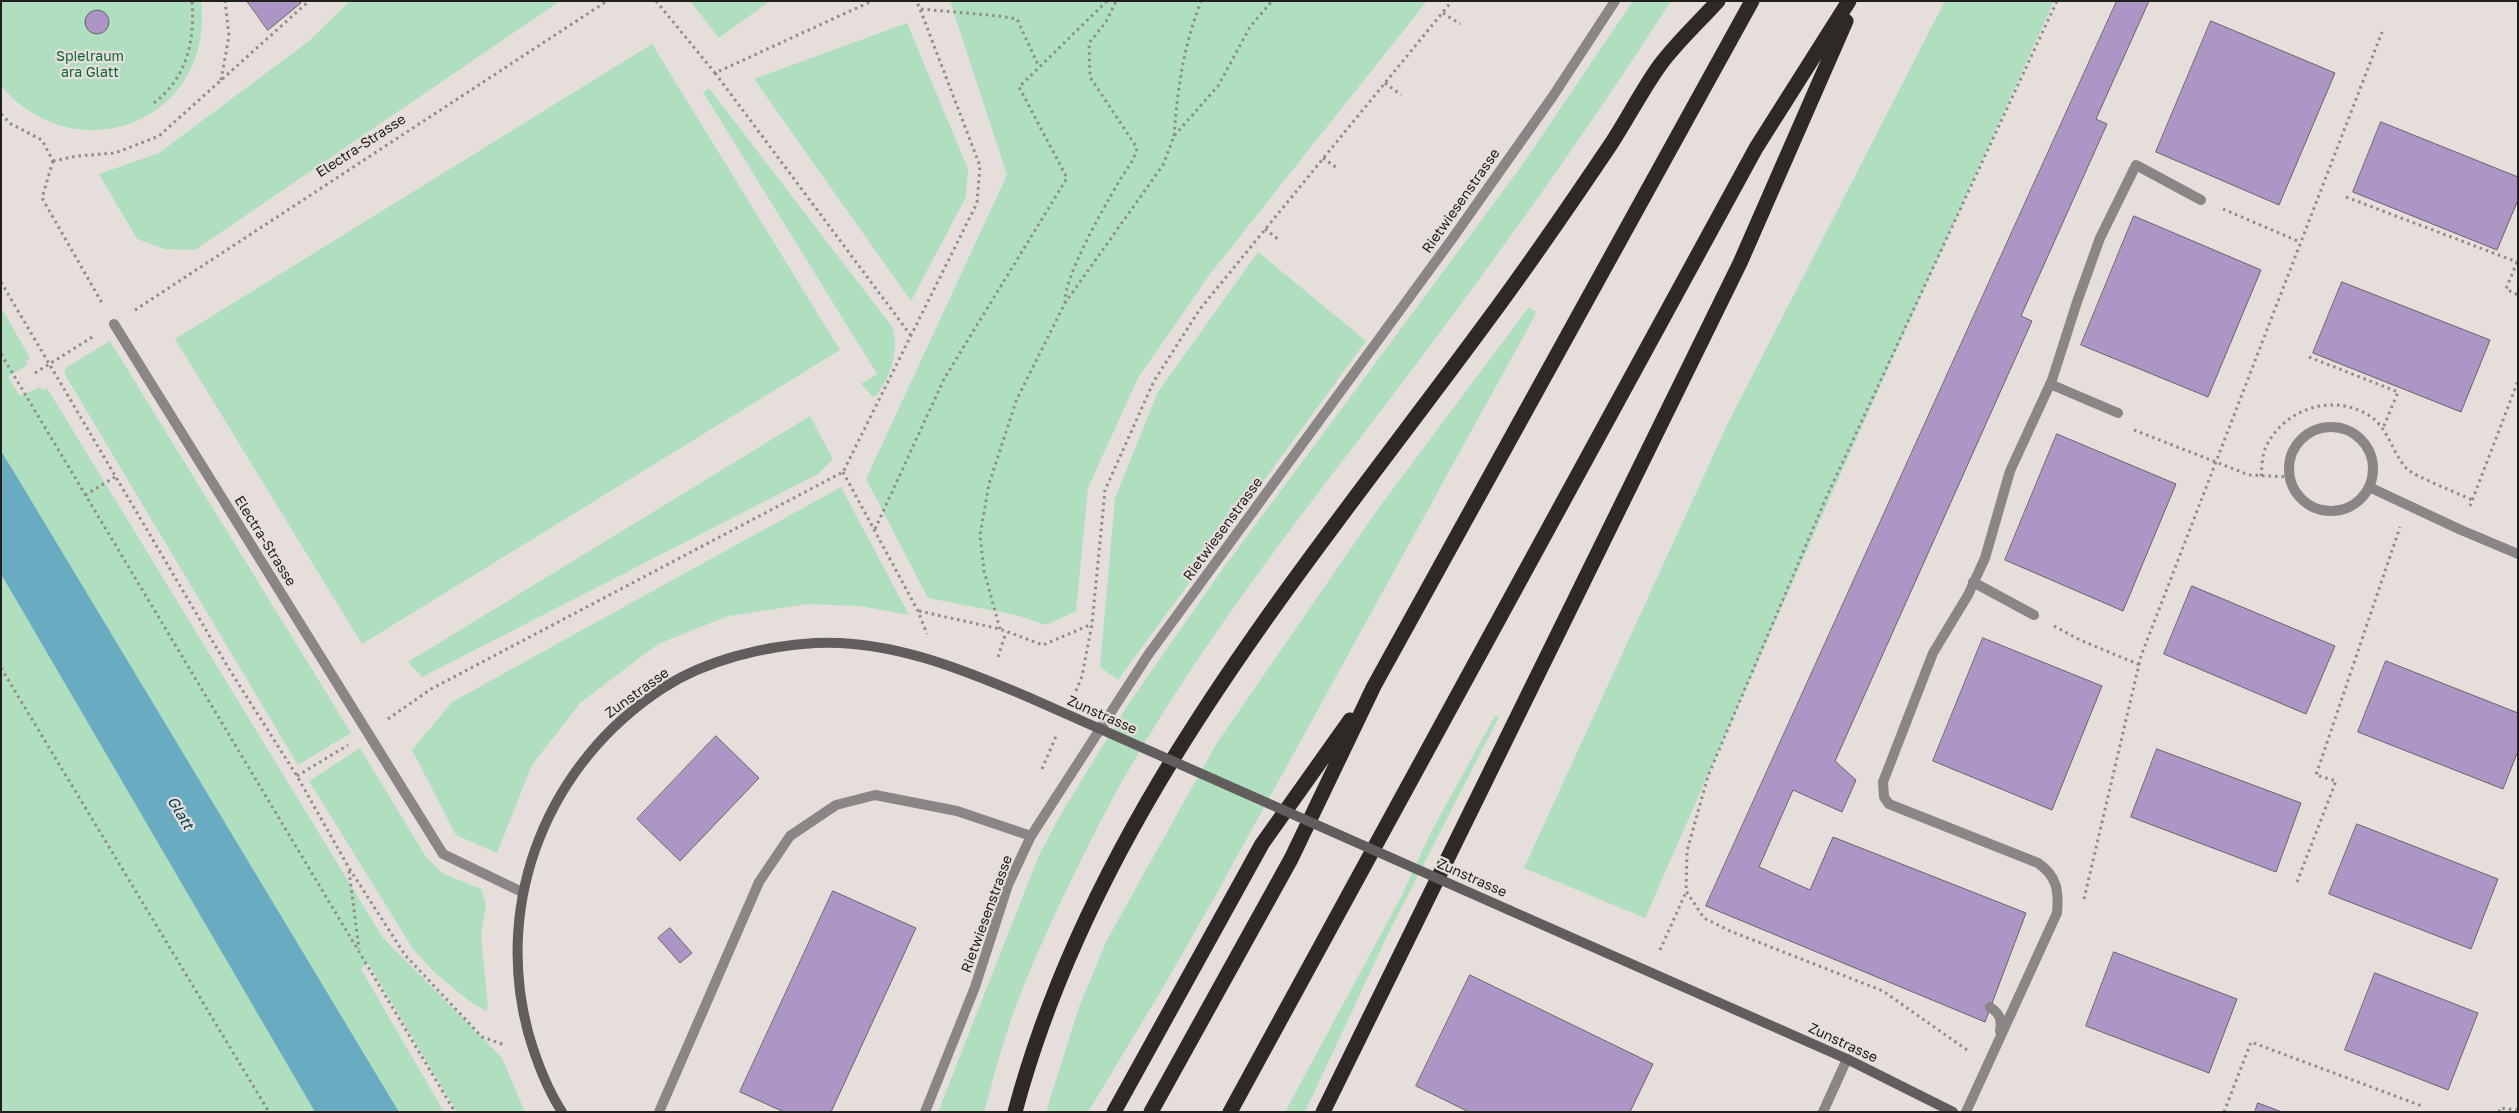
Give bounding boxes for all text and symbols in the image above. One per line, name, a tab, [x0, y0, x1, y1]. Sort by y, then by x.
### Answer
park label: Spielraum ara Glatt	[56, 49, 124, 82]
street label: Electra-Strasse	[313, 111, 409, 181]
street label: Rietwiesenstrasse	[1419, 146, 1503, 256]
street label: Rietwiesenstrasse	[1180, 474, 1266, 584]
street label: Electra-Strasse	[231, 493, 299, 589]
street label: Zunstrasse	[602, 664, 672, 722]
street label: Zunstrasse	[1065, 692, 1139, 738]
water label: Glatt	[163, 793, 197, 833]
street label: Rietwiesenstrasse	[958, 853, 1016, 975]
street label: Zunstrasse	[1435, 855, 1509, 901]
street label: Zunstrasse	[1806, 1020, 1880, 1066]

